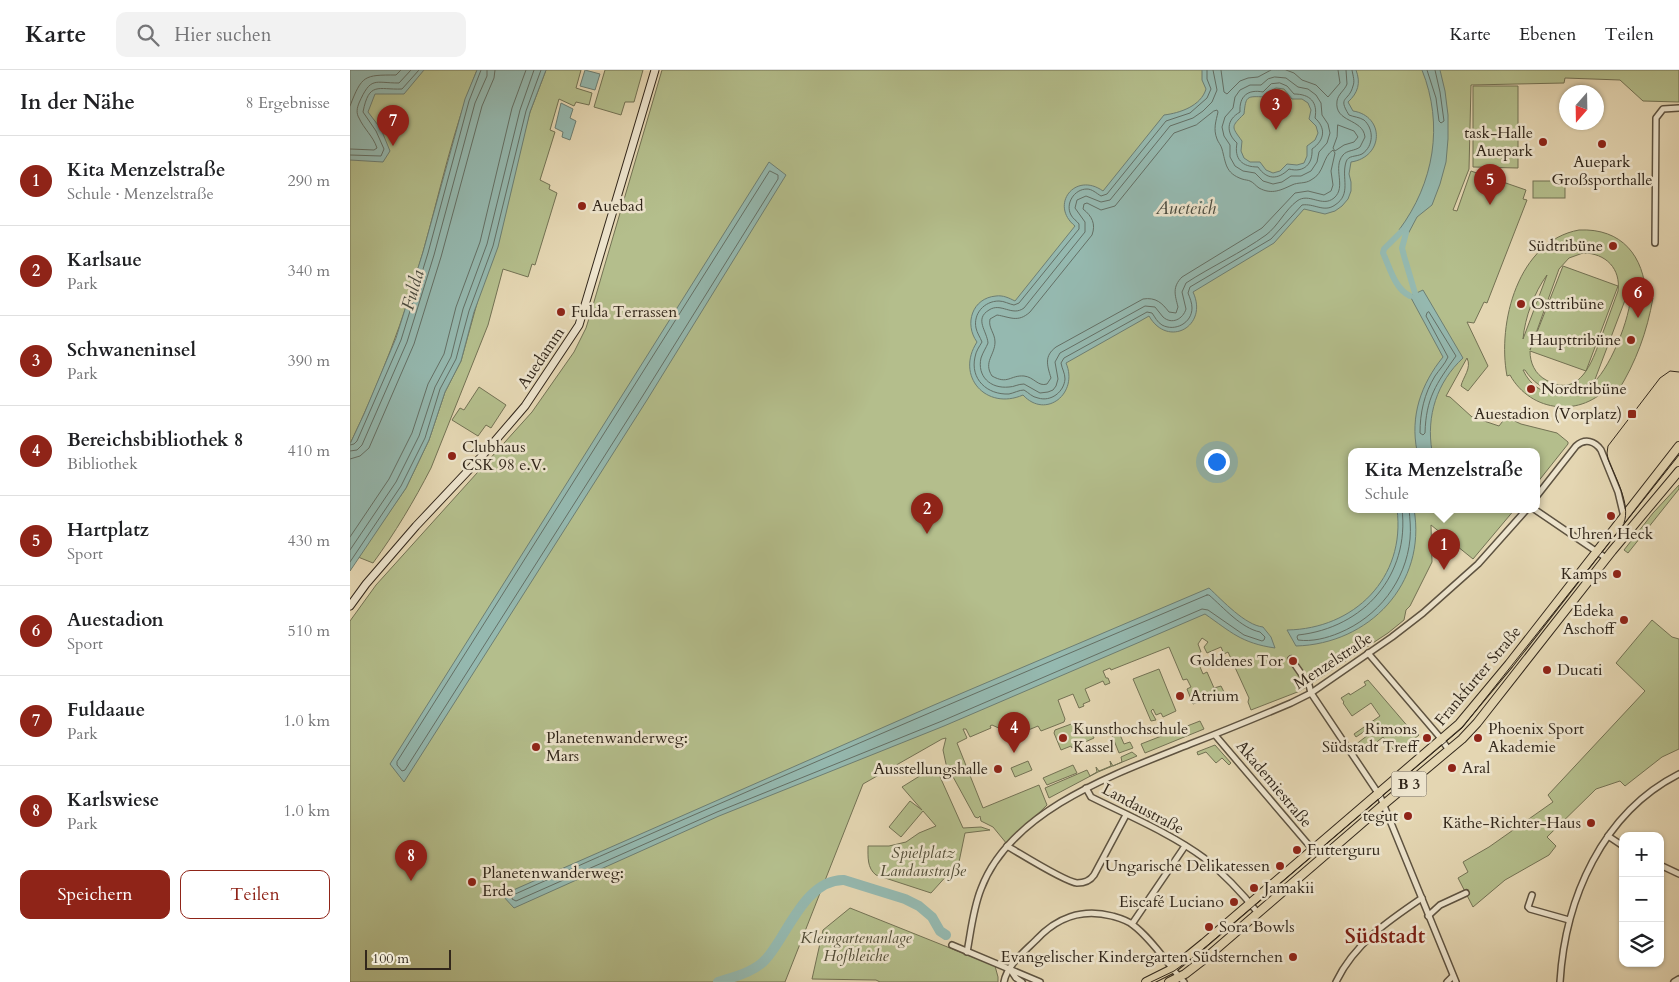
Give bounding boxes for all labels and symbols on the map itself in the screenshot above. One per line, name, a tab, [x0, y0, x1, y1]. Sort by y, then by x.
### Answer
north arrow	[1559, 85, 1604, 130]
pin: 3	[1260, 89, 1292, 130]
pin: 7	[377, 105, 409, 146]
place label: task-Halle Auepark	[1464, 122, 1533, 162]
marker: task-Halle Auepark	[1537, 136, 1549, 148]
marker: Auepark Großsporthalle	[1596, 138, 1608, 150]
place label: Auepark Großsporthalle	[1551, 151, 1653, 191]
pin: 5	[1474, 164, 1506, 205]
place label: Auebad	[592, 195, 644, 217]
water label: Aueteich	[1155, 196, 1217, 221]
marker: Auebad	[576, 200, 588, 212]
place label: Südtribüne	[1529, 235, 1603, 257]
marker: Südtribüne	[1607, 240, 1619, 252]
water label: Fulda	[395, 267, 431, 313]
pin: 6	[1622, 277, 1654, 318]
place label: Osttribüne	[1531, 293, 1604, 315]
marker: Osttribüne	[1515, 298, 1527, 310]
place label: Fulda Terrassen	[571, 301, 677, 323]
marker: Fulda Terrassen	[555, 306, 567, 318]
street label: Auedamm	[512, 322, 570, 393]
place label: Haupttribüne	[1529, 329, 1621, 351]
marker: Haupttribüne	[1625, 334, 1637, 346]
place label: Nordtribüne	[1541, 378, 1627, 400]
marker: Nordtribüne	[1525, 383, 1537, 395]
place label: Auestadion (Vorplatz)	[1474, 403, 1622, 425]
marker: Auestadion (Vorplatz)	[1626, 408, 1638, 420]
place label: Clubhaus CSK 98 e.V.	[462, 436, 546, 476]
your location	[1204, 449, 1230, 475]
marker: Clubhaus CSK 98 e.V.	[446, 450, 458, 462]
pin: 2	[911, 493, 943, 534]
marker: Uhren Heck	[1605, 510, 1617, 522]
place label: Uhren Heck	[1569, 523, 1654, 545]
pin: 1	[1428, 529, 1460, 570]
place label: Kamps	[1561, 563, 1607, 585]
marker: Kamps	[1611, 568, 1623, 580]
place label: Edeka Aschoff	[1563, 600, 1616, 640]
marker: Edeka Aschoff	[1618, 614, 1630, 626]
street label: Frankfurter Straße	[1430, 621, 1526, 731]
street label: Menzelstraße	[1289, 627, 1377, 695]
place label: Goldenes Tor	[1190, 650, 1283, 672]
marker: Goldenes Tor	[1287, 655, 1299, 667]
place label: Ducati	[1557, 659, 1603, 681]
marker: Ducati	[1541, 664, 1553, 676]
place label: Atrium	[1190, 685, 1240, 707]
marker: Atrium	[1174, 690, 1186, 702]
pin: 4	[998, 712, 1030, 753]
place label: Kunsthochschule Kassel	[1073, 718, 1188, 758]
place label: Rimons Südstadt Treff	[1322, 718, 1419, 758]
place label: Phoenix Sport Akademie	[1488, 718, 1584, 758]
place label: Planetenwanderweg: Mars	[546, 727, 688, 767]
marker: Kunsthochschule Kassel	[1057, 732, 1069, 744]
marker: Rimons Südstadt Treff	[1421, 732, 1433, 744]
marker: Phoenix Sport Akademie	[1472, 732, 1484, 744]
street label: Akademiestraße	[1231, 736, 1317, 832]
marker: Planetenwanderweg: Mars	[530, 741, 542, 753]
place label: Aral	[1462, 757, 1490, 779]
place label: Ausstellungshalle	[873, 758, 988, 780]
marker: Aral	[1446, 762, 1458, 774]
marker: Ausstellungshalle	[992, 763, 1004, 775]
road number: B 3	[1392, 772, 1426, 796]
street label: Landaustraße	[1098, 778, 1188, 840]
place label: tegut	[1363, 805, 1398, 827]
marker: tegut	[1402, 810, 1414, 822]
place label: Käthe-Richter-Haus	[1442, 812, 1581, 834]
marker: Käthe-Richter-Haus	[1585, 817, 1597, 829]
place label: Futterguru	[1307, 839, 1381, 861]
pin: 8	[395, 840, 427, 881]
park label: Spielplatz Landaustraße	[880, 842, 967, 882]
marker: Futterguru	[1291, 844, 1303, 856]
place label: Ungarische Delikatessen	[1105, 855, 1270, 877]
marker: Ungarische Delikatessen	[1274, 860, 1286, 872]
place label: Planetenwanderweg: Erde	[482, 862, 624, 902]
marker: Planetenwanderweg: Erde	[466, 876, 478, 888]
place label: Jamakii	[1262, 877, 1315, 899]
marker: Jamakii	[1248, 882, 1260, 894]
place label: Eiscafé Luciano	[1119, 891, 1224, 913]
marker: Eiscafé Luciano	[1228, 896, 1240, 908]
place label: Sora Bowls	[1219, 916, 1294, 938]
marker: Sora Bowls	[1203, 921, 1215, 933]
district label: Südstadt	[1345, 922, 1426, 951]
park label: Kleingartenanlage Hofbleiche	[800, 927, 913, 967]
place label: Evangelischer Kindergarten Südsternchen	[1001, 946, 1283, 968]
scale bar	[365, 947, 451, 970]
marker: Evangelischer Kindergarten Südsternchen	[1287, 951, 1299, 963]

